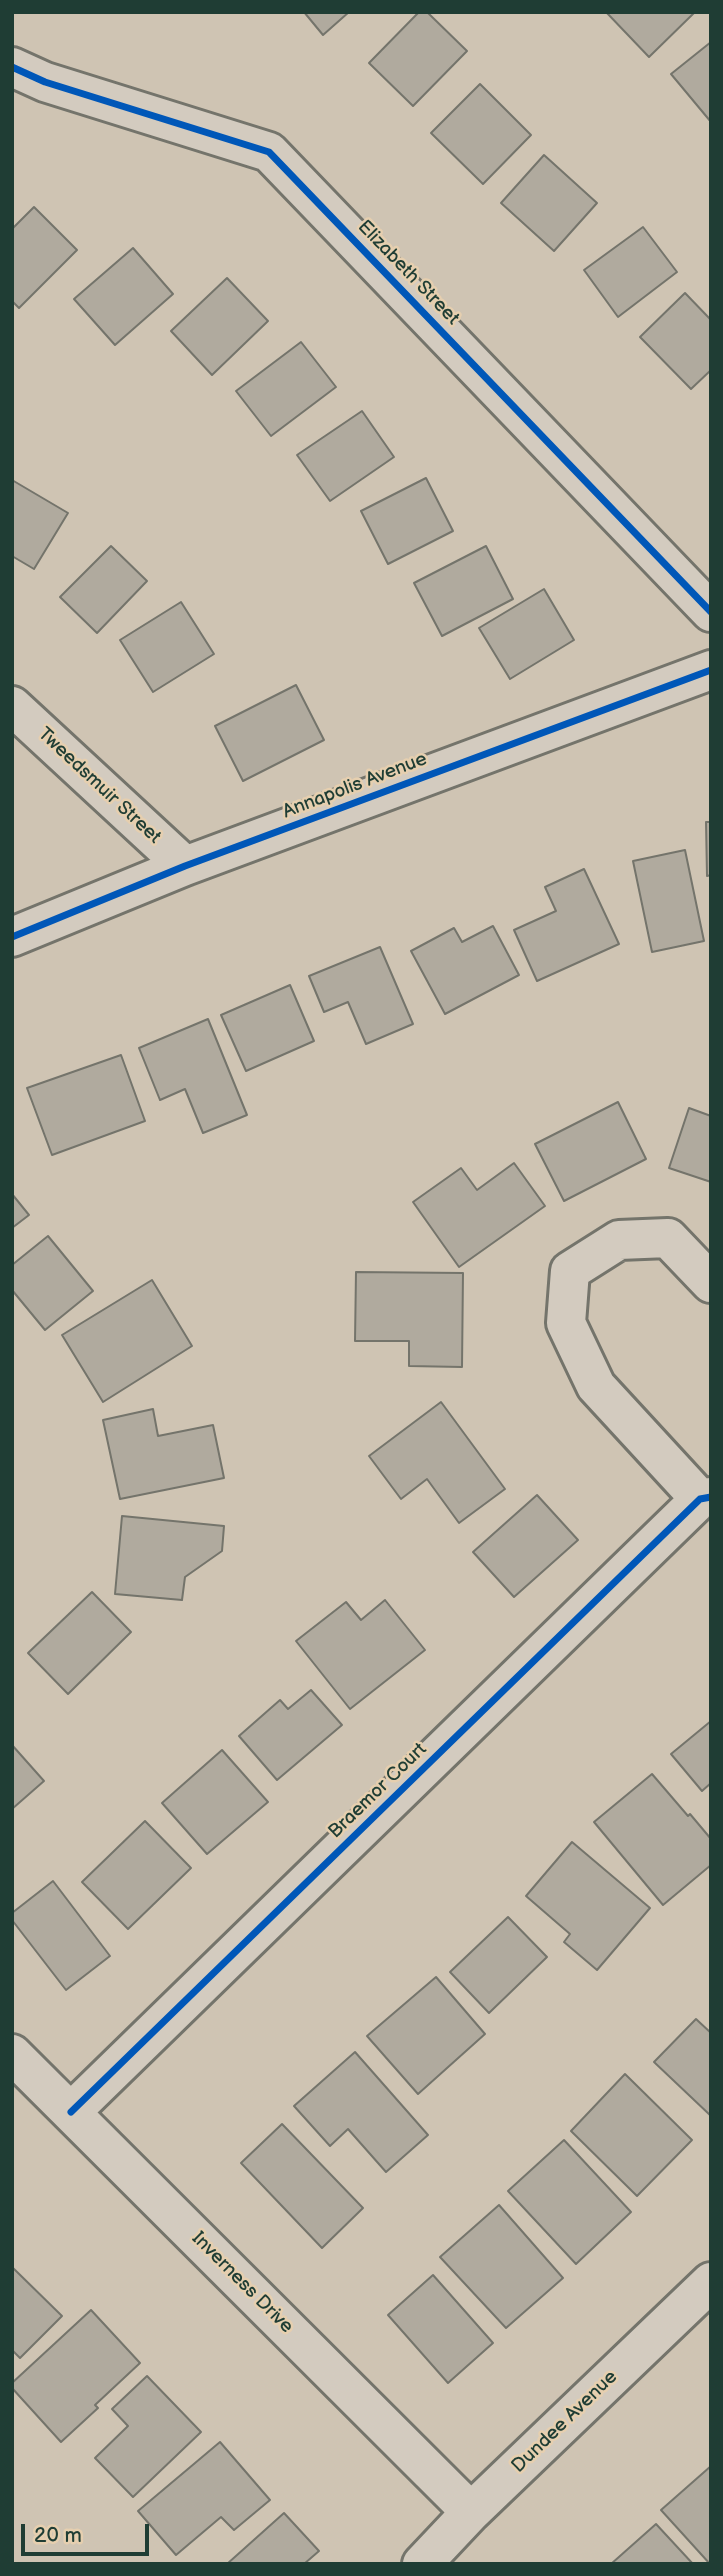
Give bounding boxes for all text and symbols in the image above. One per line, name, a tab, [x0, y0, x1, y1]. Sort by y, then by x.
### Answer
street label: Elizabeth Street	[352, 216, 464, 330]
street label: Tweedsmuir Street	[33, 723, 165, 849]
street label: Annapolis Avenue	[280, 748, 430, 824]
street label: Braemor Court	[324, 1738, 432, 1844]
street label: Inverness Drive	[186, 2227, 298, 2339]
street label: Dundee Avenue	[508, 2366, 622, 2478]
scale bar	[24, 2510, 152, 2554]
text: 20 m	[34, 2523, 82, 2548]

